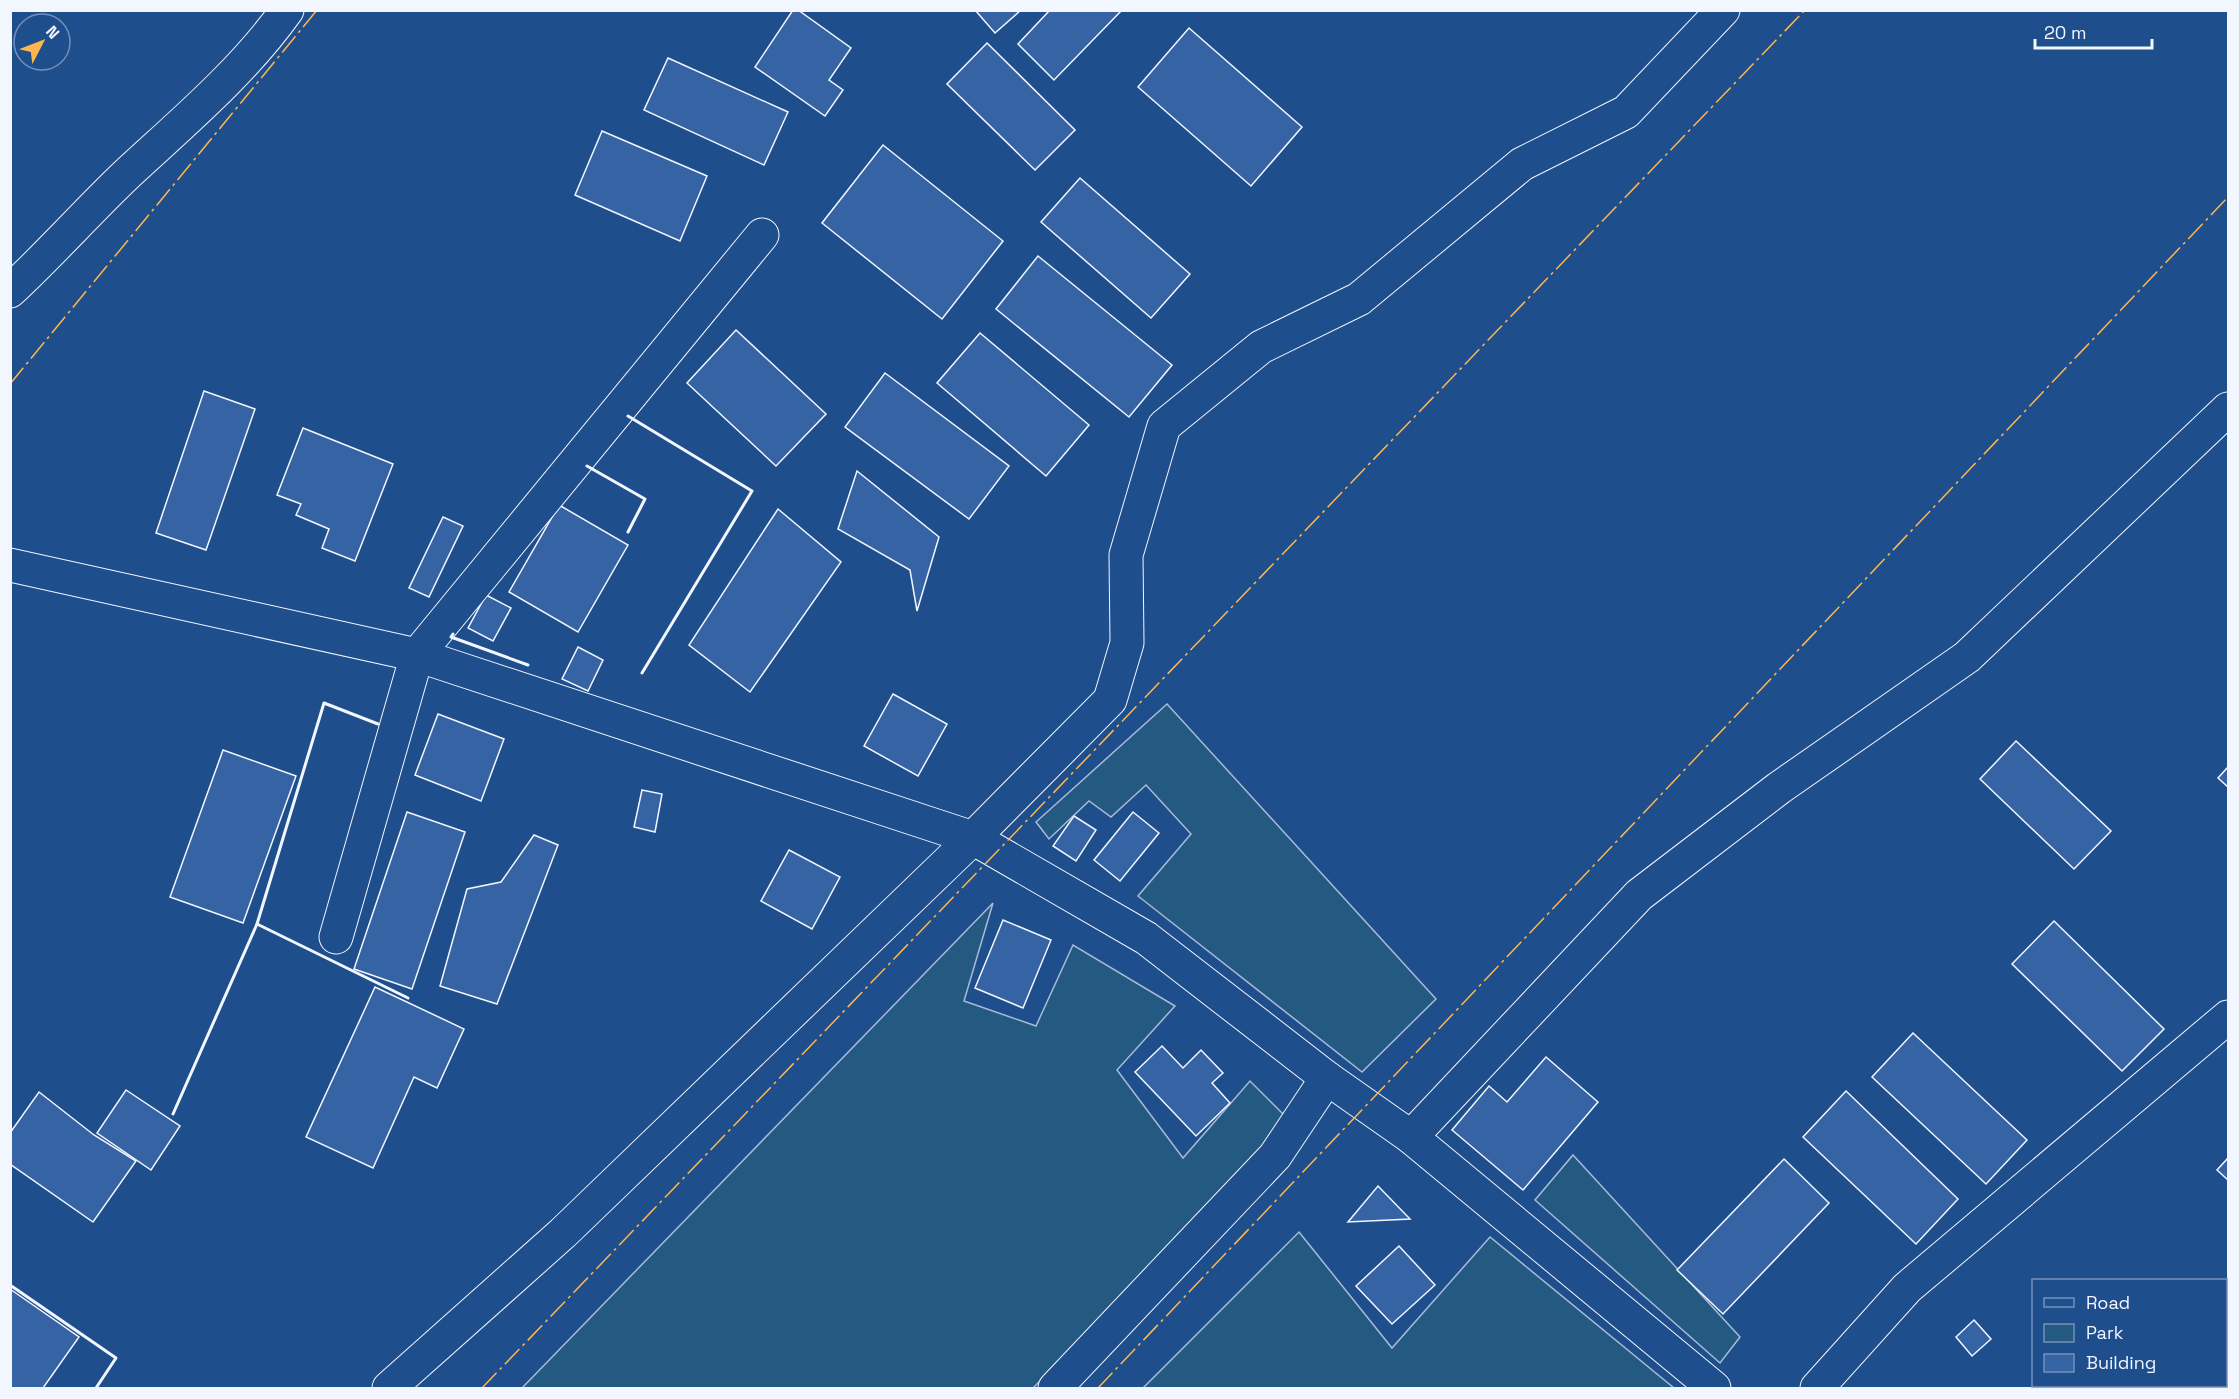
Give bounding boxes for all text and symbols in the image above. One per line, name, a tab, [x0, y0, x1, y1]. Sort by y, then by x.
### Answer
north arrow	[12, 12, 72, 72]
scale bar	[2035, 12, 2152, 50]
text: N	[41, 21, 64, 43]
text: 20 m	[2044, 21, 2087, 44]
legend	[2032, 1279, 2227, 1387]
text: Road	[2086, 1291, 2130, 1314]
text: Park	[2086, 1321, 2124, 1344]
text: Building	[2086, 1351, 2156, 1374]

